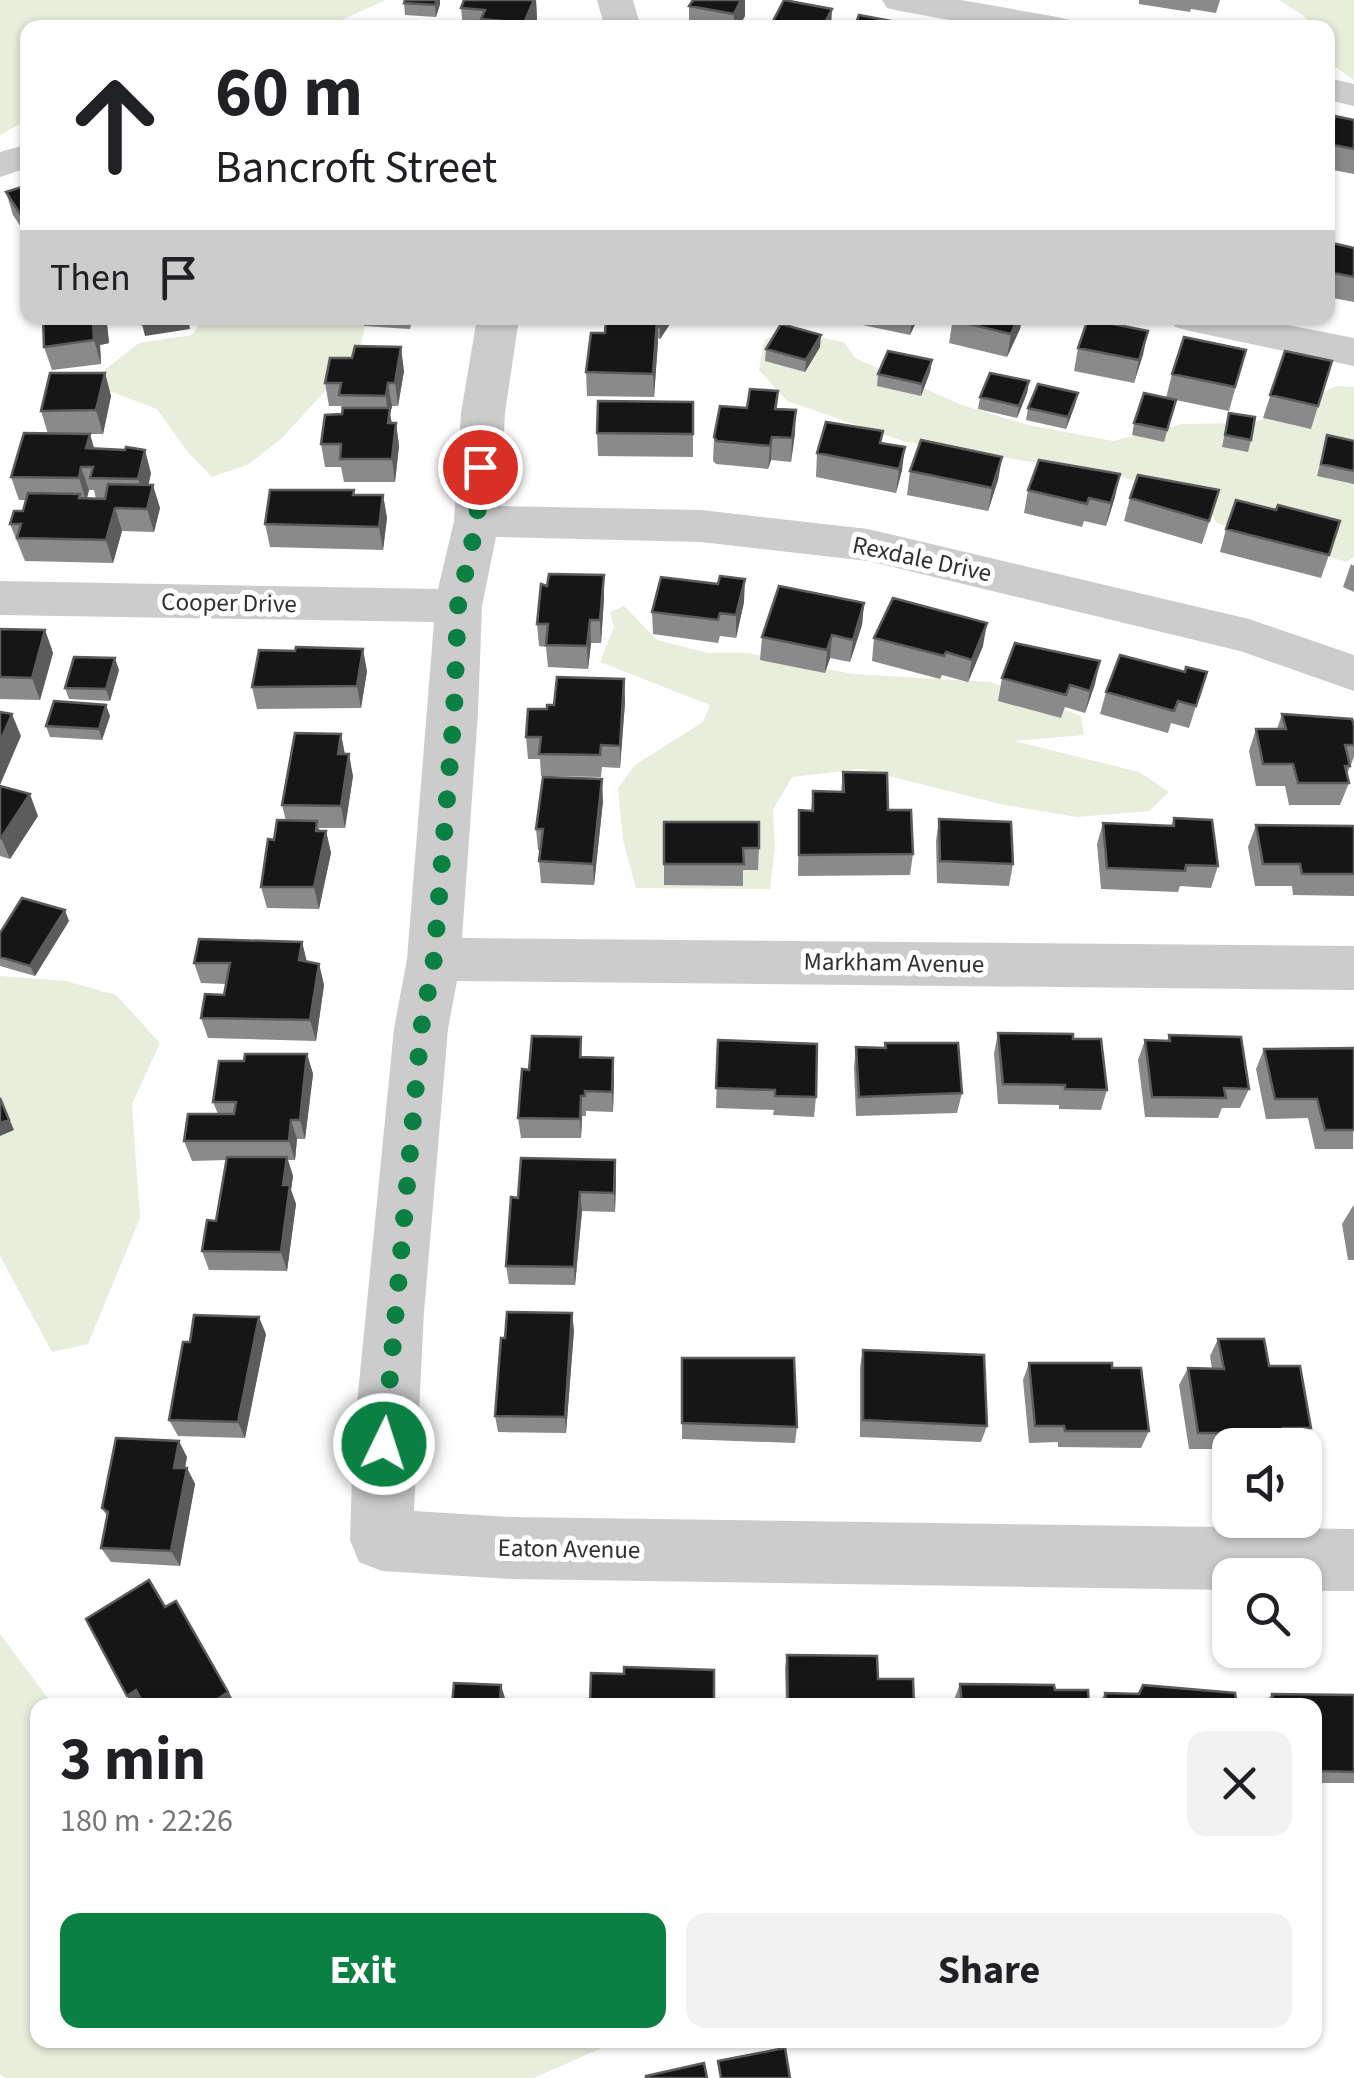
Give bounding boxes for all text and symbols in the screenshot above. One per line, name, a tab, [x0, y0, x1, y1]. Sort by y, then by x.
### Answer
text: 60 m	[215, 43, 363, 143]
icon: ahead	[50, 60, 180, 190]
text: Bancroft Street	[215, 136, 497, 200]
icon: arrive	[151, 250, 206, 305]
text: Then	[50, 251, 131, 305]
pin	[438, 425, 523, 510]
icon: arrive	[453, 440, 508, 495]
street label: Rexdale Drive	[849, 527, 995, 591]
street label: Cooper Drive	[161, 584, 297, 622]
street label: Markham Avenue	[803, 943, 985, 983]
position arrow	[332, 1392, 436, 1496]
map controls	[1212, 1428, 1322, 1668]
button: sound	[1212, 1428, 1322, 1538]
street label: Eaton Avenue	[497, 1530, 641, 1568]
button: search	[1212, 1558, 1322, 1668]
text: 3 min	[60, 1718, 206, 1803]
button: close	[1187, 1731, 1292, 1836]
text: 180 m · 22:26	[60, 1798, 233, 1844]
button: Exit	[60, 1913, 666, 2028]
button: Share	[686, 1913, 1292, 2028]

